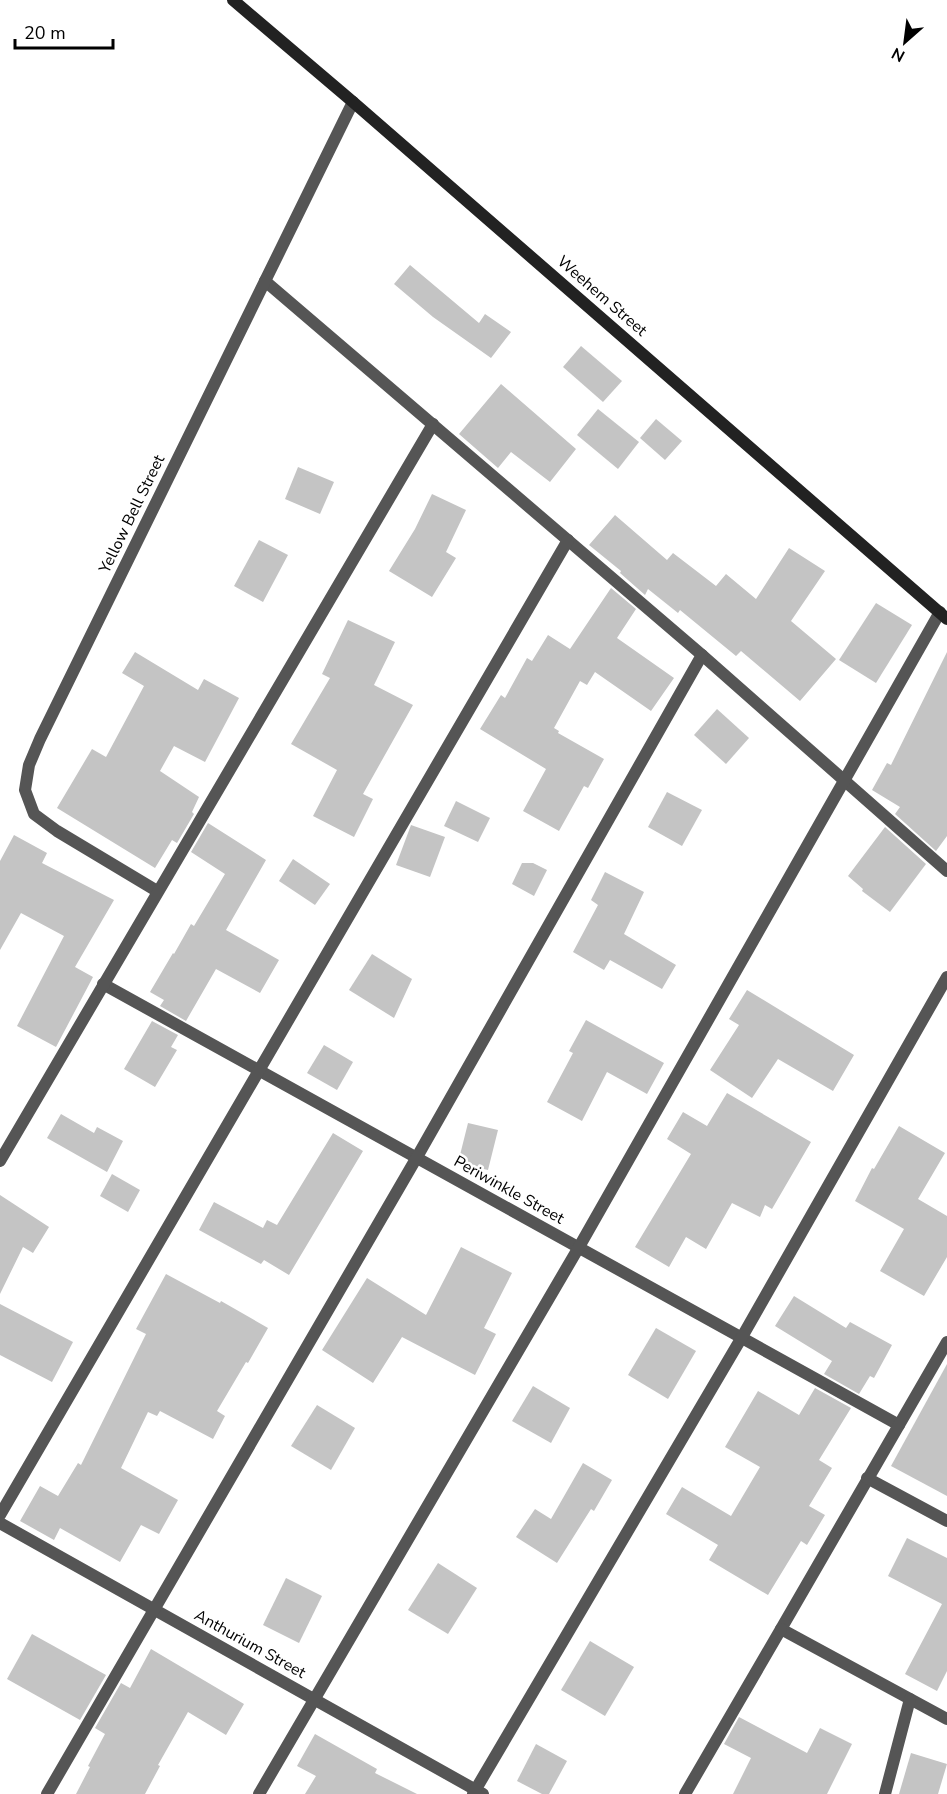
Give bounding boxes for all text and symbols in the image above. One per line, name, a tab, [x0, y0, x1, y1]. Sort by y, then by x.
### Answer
scale bar	[15, 12, 112, 50]
north arrow	[875, 12, 935, 72]
text: 20 m	[24, 21, 66, 45]
text: N	[888, 42, 909, 67]
street label: Weehem Street	[552, 251, 652, 342]
street label: Yellow Bell Street	[93, 451, 170, 578]
street label: Periwinkle Street	[450, 1151, 568, 1230]
street label: Anthurium Street	[190, 1604, 310, 1684]

